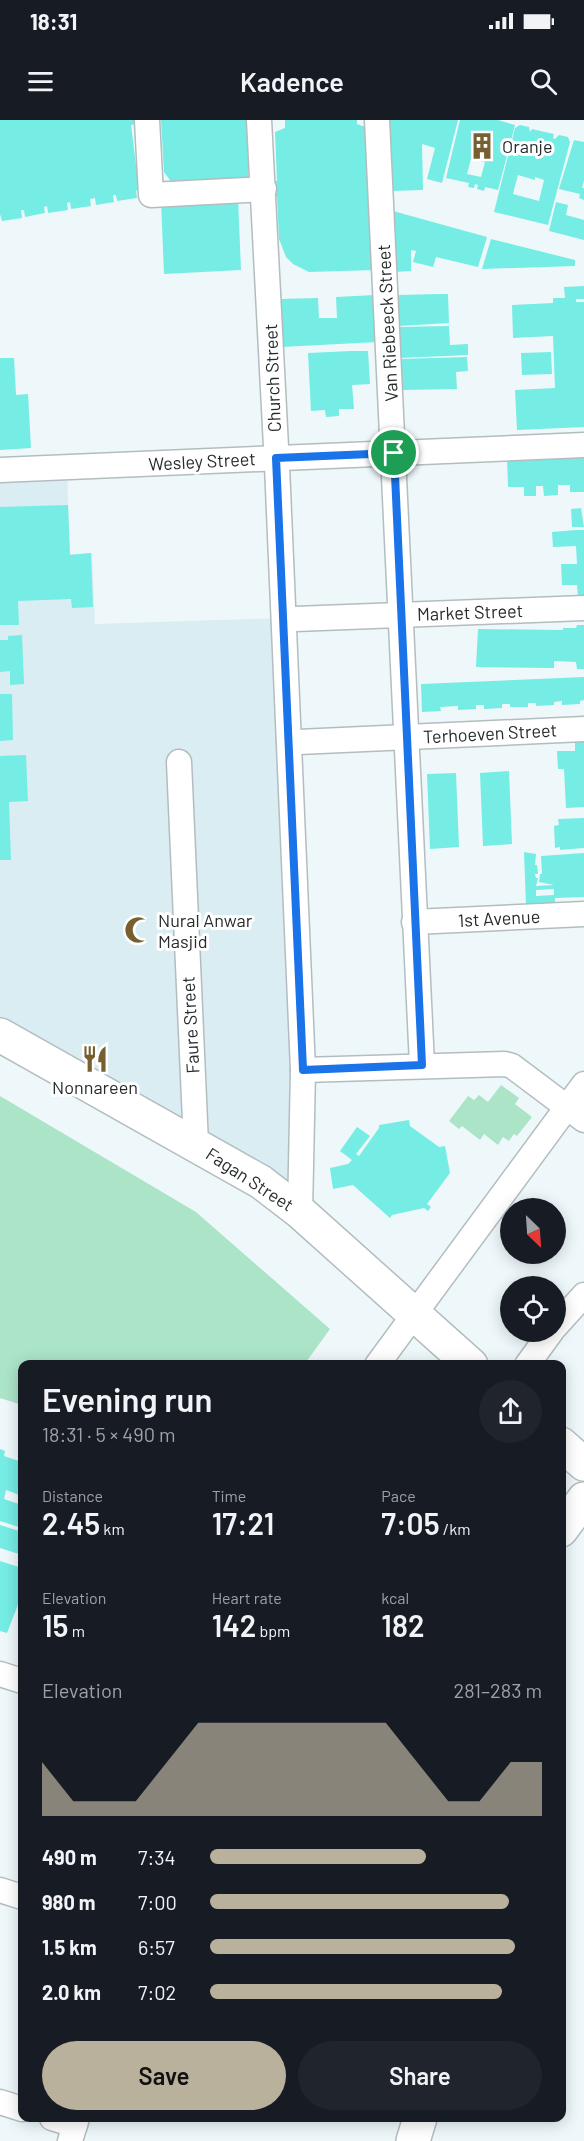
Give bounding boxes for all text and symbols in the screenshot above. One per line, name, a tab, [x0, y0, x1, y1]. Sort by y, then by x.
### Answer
text: 18:31	[30, 8, 77, 34]
icon: menu	[24, 65, 57, 98]
text: Kadence	[240, 65, 344, 97]
icon: search	[527, 65, 560, 98]
building icon: Oranje	[467, 131, 497, 161]
place label: Oranje	[502, 135, 553, 157]
street label: Van Riebeeck Street	[372, 244, 402, 402]
street label: Church Street	[259, 323, 285, 433]
pin	[368, 427, 419, 478]
icon: arrive	[377, 436, 410, 469]
street label: Wesley Street	[148, 447, 256, 475]
street label: Market Street	[417, 599, 523, 625]
street label: Terhoeven Street	[422, 719, 558, 747]
street label: 1st Avenue	[457, 905, 541, 931]
place label: Nural Anwar Masjid	[158, 909, 253, 952]
mosque icon: Nural Anwar Masjid	[123, 915, 153, 945]
street label: Faure Street	[176, 976, 204, 1074]
restaurant icon: Nonnareen	[80, 1044, 110, 1074]
place label: Nonnareen	[52, 1076, 138, 1098]
street label: Fagan Street	[202, 1143, 298, 1215]
north arrow	[500, 1198, 566, 1264]
map controls	[500, 1198, 566, 1342]
button: locate	[500, 1276, 566, 1342]
text: Evening run	[42, 1379, 212, 1419]
button: share	[479, 1380, 542, 1443]
text: 18:31 · 5 × 490 m	[42, 1422, 176, 1446]
text: Distance	[42, 1486, 103, 1505]
text: Time	[212, 1486, 246, 1505]
text: Pace	[381, 1486, 416, 1505]
text: 2.45	[42, 1505, 100, 1541]
text: 17:21	[212, 1505, 274, 1541]
text: 7:05	[381, 1505, 440, 1541]
text: km	[100, 1519, 125, 1538]
text: /km	[440, 1519, 470, 1538]
text: Elevation	[42, 1588, 106, 1607]
text: Heart rate	[212, 1588, 282, 1607]
text: kcal	[381, 1588, 409, 1607]
text: 15	[42, 1607, 69, 1643]
text: 142	[212, 1607, 256, 1643]
text: 182	[381, 1607, 424, 1643]
text: m	[69, 1621, 85, 1640]
text: bpm	[256, 1621, 290, 1640]
text: Elevation	[42, 1678, 123, 1702]
text: 281–283 m	[453, 1678, 542, 1702]
text: 490 m	[42, 1845, 97, 1869]
text: 7:34	[138, 1845, 176, 1869]
text: 980 m	[42, 1890, 96, 1914]
text: 7:00	[138, 1890, 177, 1914]
text: 1.5 km	[42, 1935, 97, 1959]
text: 6:57	[138, 1935, 175, 1959]
text: 2.0 km	[42, 1980, 101, 2004]
text: 7:02	[138, 1980, 176, 2004]
button: Save	[42, 2041, 286, 2110]
button: Share	[298, 2041, 542, 2110]

